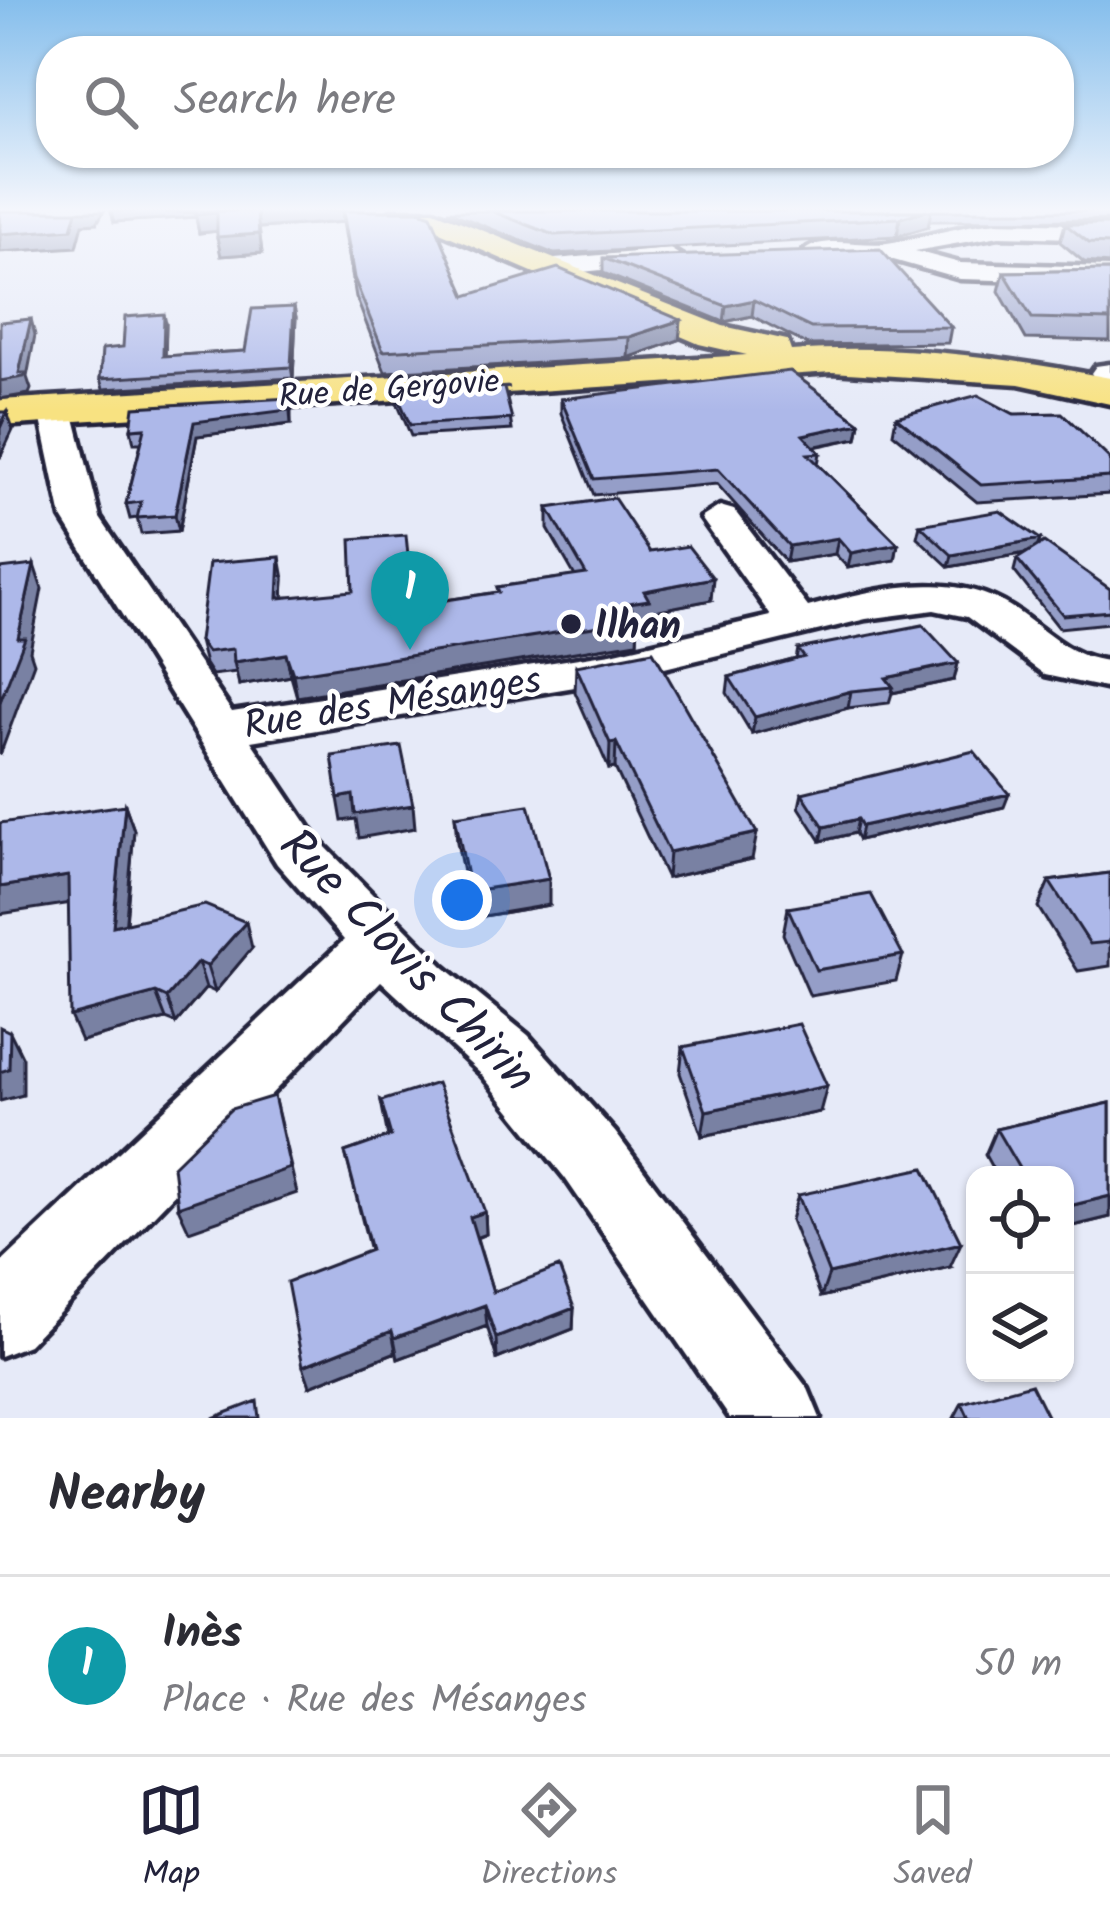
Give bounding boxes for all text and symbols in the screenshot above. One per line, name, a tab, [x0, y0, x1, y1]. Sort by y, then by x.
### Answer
search box	[36, 36, 1074, 168]
text: Search here	[174, 66, 396, 138]
icon: search	[78, 69, 144, 135]
street label: Rue de Gergovie	[277, 356, 501, 425]
pin: 1	[371, 551, 449, 650]
place label: Ilhan	[595, 597, 681, 659]
marker: Ilhan	[558, 611, 584, 637]
street label: Rue des Mésanges	[240, 651, 546, 759]
street label: Rue Clovis Chirin	[259, 812, 553, 1112]
your location	[432, 870, 492, 930]
map controls	[966, 1166, 1074, 1382]
button: locate	[966, 1166, 1074, 1274]
button: layers	[966, 1274, 1074, 1382]
text: Nearby	[48, 1456, 205, 1537]
text: Inès	[162, 1599, 242, 1671]
text: 1	[81, 1635, 93, 1697]
text: 50 m	[975, 1635, 1062, 1697]
text: Place · Rue des Mésanges	[162, 1671, 587, 1733]
tab: Map	[138, 1777, 204, 1902]
tab: Directions	[480, 1777, 617, 1902]
tab: Saved	[894, 1777, 972, 1902]

